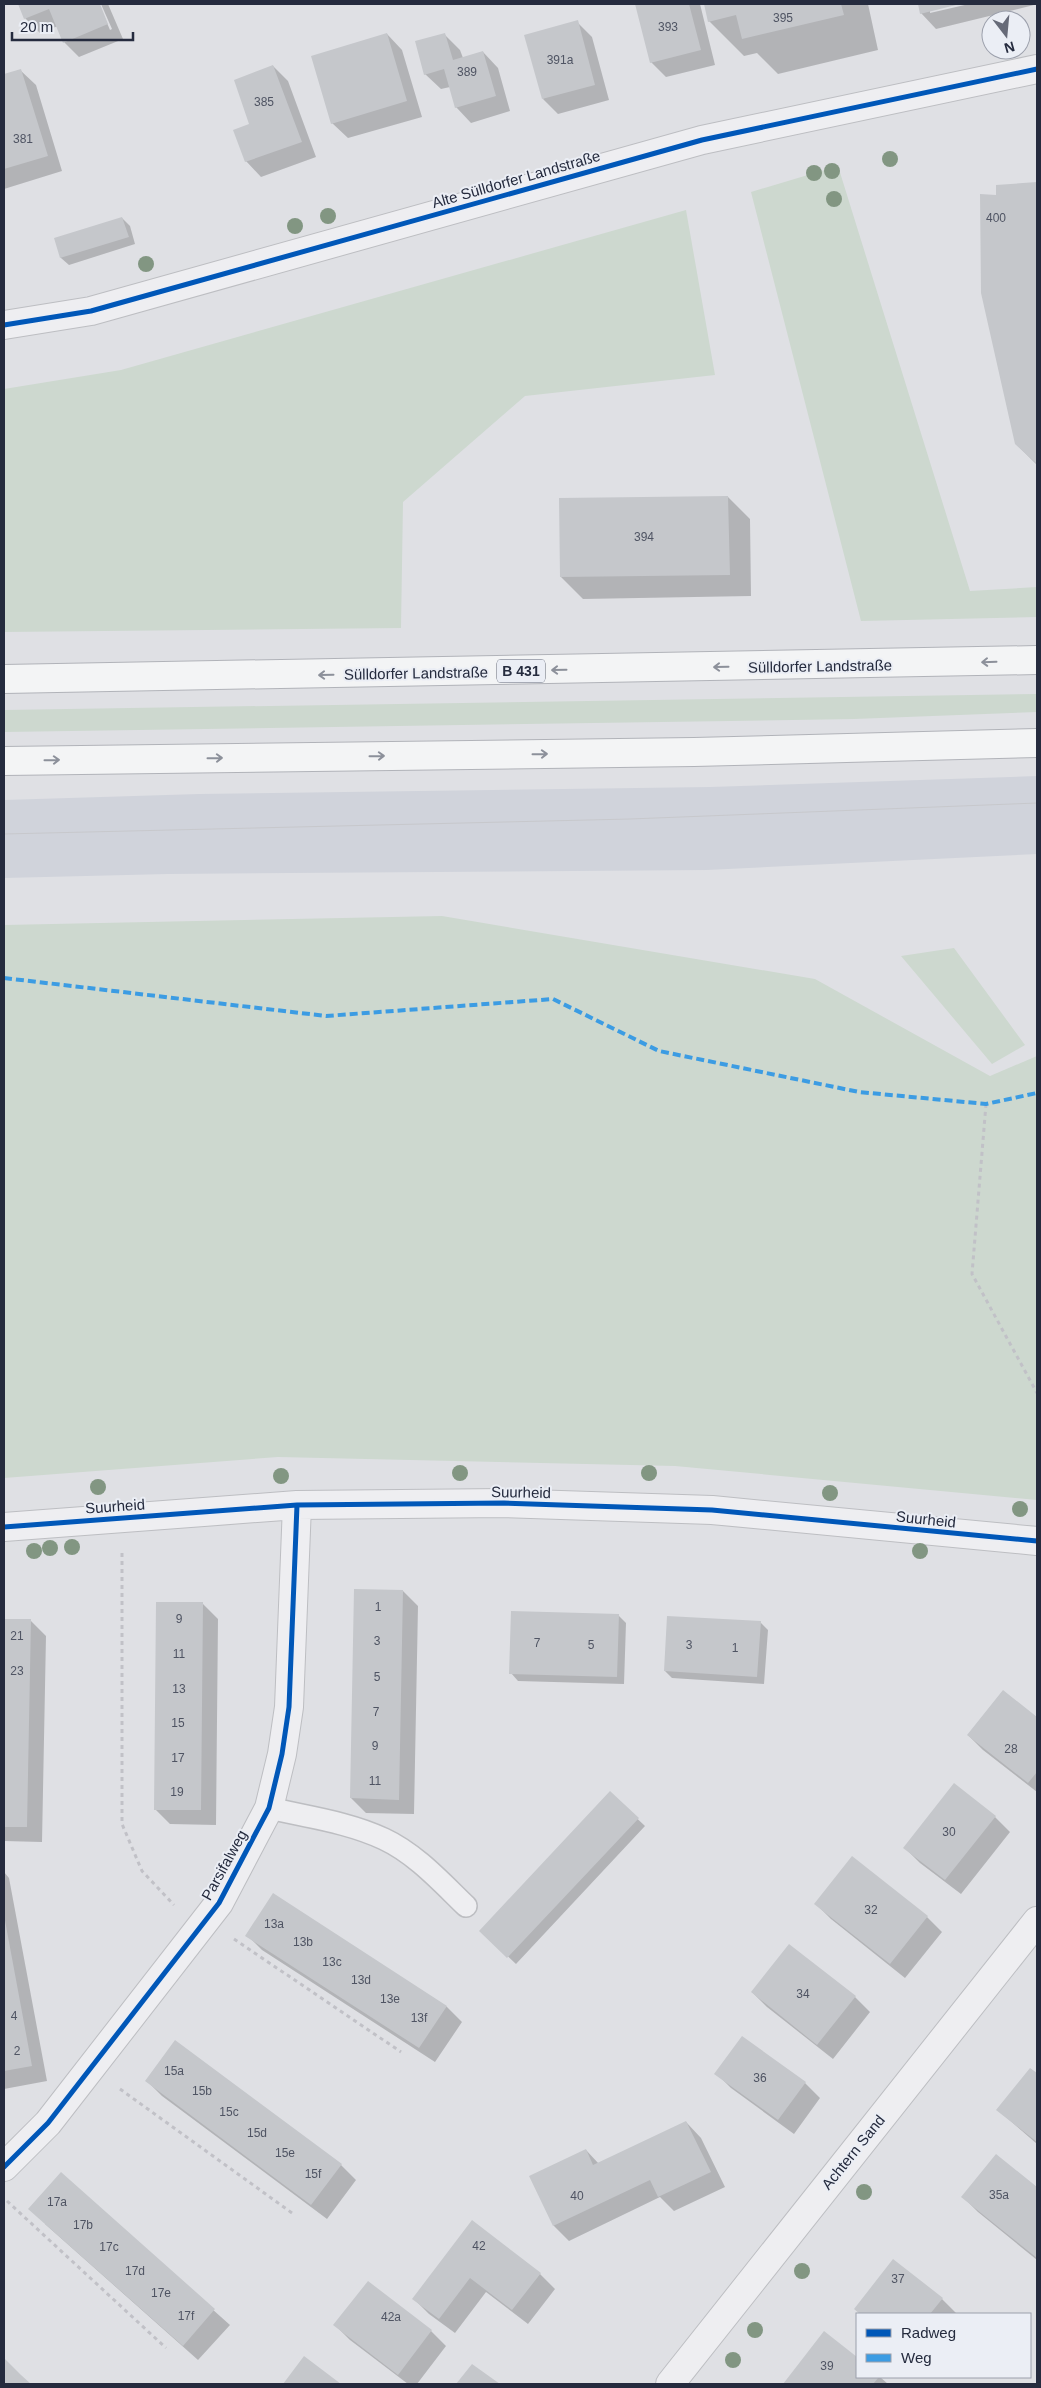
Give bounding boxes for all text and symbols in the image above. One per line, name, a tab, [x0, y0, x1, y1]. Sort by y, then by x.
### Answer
scale bar	[12, 10, 134, 42]
north arrow	[981, 10, 1031, 60]
house number: 395	[773, 11, 793, 25]
text: 20 m	[20, 18, 53, 35]
house number: 393	[658, 20, 678, 34]
text: N	[1003, 38, 1017, 57]
house number: 391a	[547, 53, 574, 67]
house number: 389	[457, 65, 477, 79]
house number: 385	[254, 95, 274, 109]
house number: 381	[13, 132, 33, 146]
street label: Alte Sülldorfer Landstraße	[430, 147, 602, 211]
house number: 400	[986, 211, 1006, 225]
house number: 394	[634, 530, 654, 544]
street label: Sülldorfer Landstraße	[748, 656, 892, 676]
one-way arrow	[981, 657, 997, 667]
road number: B 431	[497, 659, 545, 682]
street label: Sülldorfer Landstraße	[344, 663, 488, 683]
one-way arrow	[713, 663, 729, 672]
one-way arrow	[551, 666, 567, 675]
one-way arrow	[318, 670, 334, 679]
one-way arrow	[532, 749, 548, 759]
one-way arrow	[369, 751, 385, 760]
one-way arrow	[206, 753, 223, 763]
one-way arrow	[44, 755, 60, 765]
street label: Suurheid	[491, 1483, 551, 1501]
street label: Suurheid	[84, 1495, 146, 1517]
street label: Suurheid	[895, 1507, 957, 1531]
house number: 1	[375, 1600, 382, 1614]
house number: 9	[176, 1612, 183, 1626]
house number: 21	[10, 1629, 24, 1643]
house number: 3	[374, 1634, 381, 1648]
house number: 7	[534, 1636, 541, 1650]
house number: 5	[588, 1638, 595, 1652]
house number: 3	[686, 1638, 693, 1652]
house number: 1	[732, 1641, 739, 1655]
house number: 11	[173, 1647, 186, 1661]
house number: 23	[10, 1664, 24, 1678]
house number: 5	[374, 1670, 381, 1684]
house number: 13	[172, 1682, 186, 1696]
house number: 7	[373, 1705, 380, 1719]
house number: 15	[171, 1716, 185, 1730]
house number: 9	[372, 1739, 379, 1753]
house number: 28	[1004, 1742, 1018, 1756]
house number: 17	[171, 1751, 185, 1765]
house number: 11	[369, 1774, 382, 1788]
house number: 19	[170, 1785, 184, 1799]
house number: 30	[942, 1825, 956, 1839]
street label: Parsifalweg	[198, 1827, 250, 1903]
house number: 32	[864, 1903, 878, 1917]
house number: 13a	[264, 1917, 284, 1931]
house number: 13b	[293, 1935, 313, 1949]
house number: 13c	[322, 1955, 342, 1969]
house number: 13d	[351, 1973, 371, 1987]
house number: 34	[796, 1987, 810, 2001]
house number: 13e	[380, 1992, 400, 2006]
house number: 4	[11, 2009, 18, 2023]
house number: 13f	[411, 2011, 428, 2025]
house number: 2	[14, 2044, 21, 2058]
house number: 15a	[164, 2064, 184, 2078]
house number: 36	[753, 2071, 767, 2085]
house number: 15b	[192, 2084, 212, 2098]
house number: 15c	[219, 2105, 239, 2119]
street label: Achtern Sand	[818, 2111, 888, 2193]
house number: 15d	[247, 2126, 267, 2140]
house number: 15e	[275, 2146, 295, 2160]
house number: 15f	[305, 2167, 322, 2181]
house number: 35a	[989, 2188, 1009, 2202]
house number: 40	[570, 2189, 584, 2203]
house number: 17a	[47, 2195, 67, 2209]
house number: 17b	[73, 2218, 93, 2232]
house number: 42	[472, 2239, 486, 2253]
house number: 17c	[99, 2240, 119, 2254]
house number: 17d	[125, 2264, 145, 2278]
house number: 37	[891, 2272, 905, 2286]
house number: 17e	[151, 2286, 171, 2300]
house number: 17f	[178, 2309, 195, 2323]
house number: 42a	[381, 2310, 401, 2324]
legend	[856, 2313, 1031, 2378]
text: Radweg	[901, 2324, 956, 2341]
text: Weg	[901, 2349, 932, 2366]
house number: 39	[820, 2359, 834, 2373]

